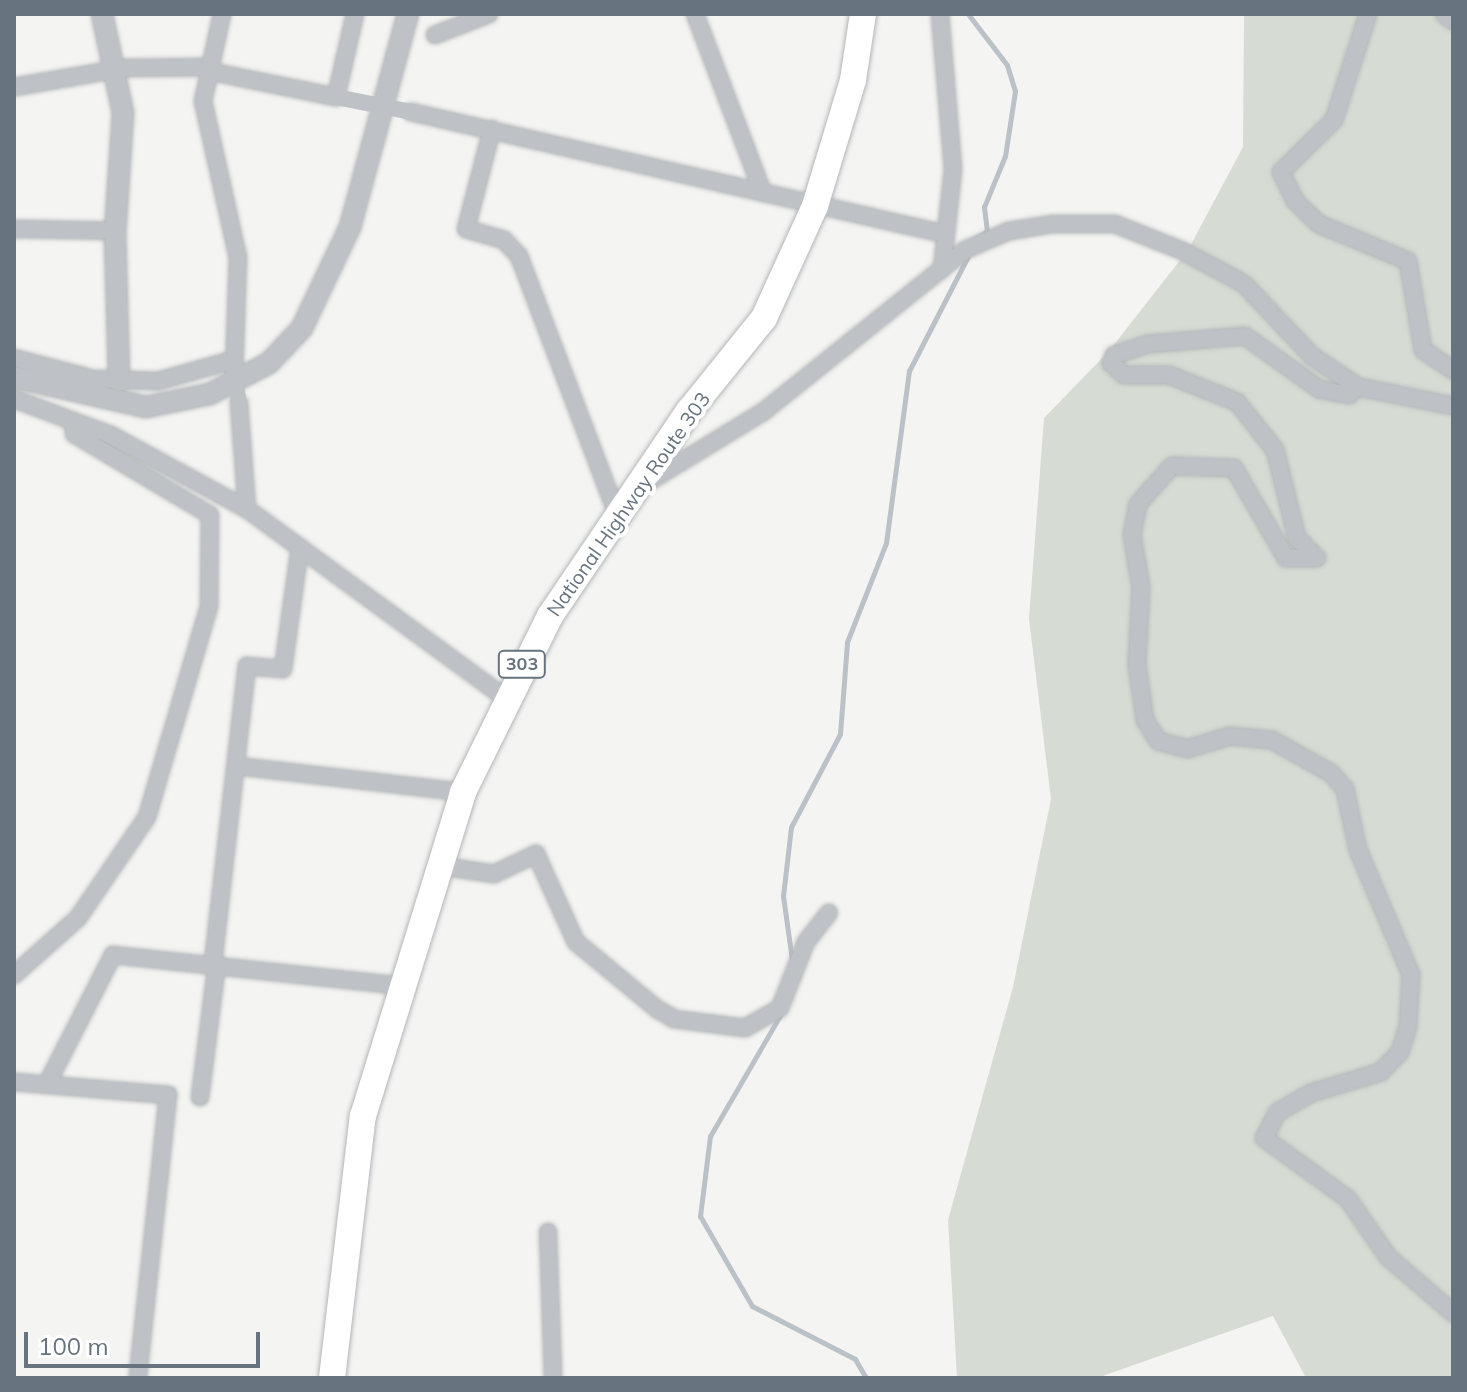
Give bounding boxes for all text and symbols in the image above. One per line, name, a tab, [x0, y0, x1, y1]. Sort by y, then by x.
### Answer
street label: National Highway Route 303	[541, 387, 715, 621]
road number: 303	[496, 650, 548, 678]
scale bar	[28, 1316, 264, 1366]
text: 100 m	[38, 1331, 109, 1361]

